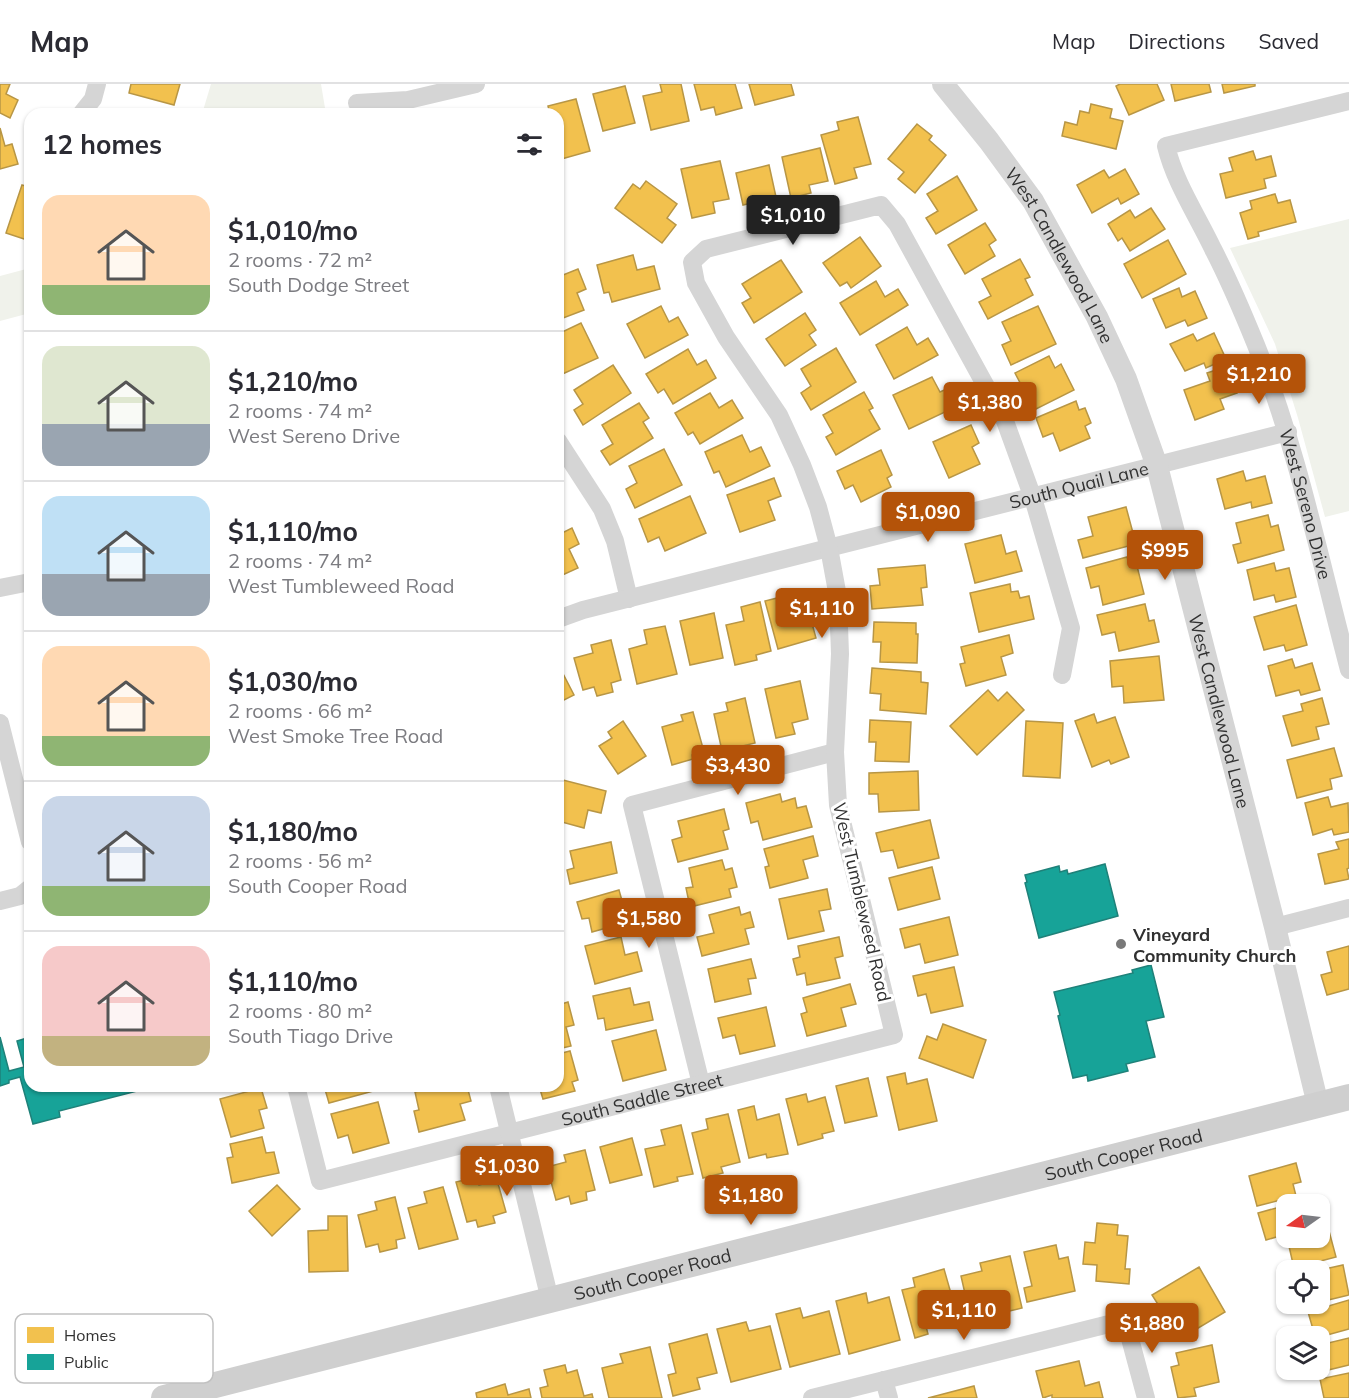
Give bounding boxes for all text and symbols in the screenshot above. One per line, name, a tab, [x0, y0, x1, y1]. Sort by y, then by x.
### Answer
text: Map	[30, 24, 89, 59]
text: Map	[1052, 28, 1095, 54]
text: Directions	[1128, 28, 1225, 54]
text: Saved	[1258, 28, 1319, 54]
text: 12 homes	[42, 128, 162, 161]
icon: filters	[513, 128, 546, 161]
street label: West Candlewood Lane	[1000, 162, 1119, 347]
pin: $1,010	[744, 195, 842, 246]
text: $1,010	[761, 202, 825, 227]
text: $1,010/mo	[228, 214, 358, 247]
icon: home	[90, 219, 162, 291]
text: 2 rooms · 72 m²	[228, 247, 372, 272]
text: South Dodge Street	[228, 272, 409, 297]
pin: $1,210	[1210, 354, 1308, 405]
text: $1,210	[1227, 361, 1291, 386]
text: $1,210/mo	[228, 365, 358, 398]
icon: home	[90, 370, 162, 442]
pin: $1,380	[941, 382, 1039, 433]
text: $1,380	[958, 389, 1022, 414]
text: 2 rooms · 74 m²	[228, 398, 372, 423]
text: West Sereno Drive	[228, 423, 400, 448]
street label: West Sereno Drive	[1275, 426, 1337, 582]
street label: South Quail Lane	[1007, 456, 1151, 513]
pin: $1,090	[879, 492, 977, 543]
text: $1,090	[896, 499, 960, 524]
text: $1,110/mo	[228, 515, 358, 548]
icon: home	[90, 520, 162, 592]
pin: $995	[1129, 530, 1201, 581]
text: $995	[1141, 537, 1189, 562]
text: 2 rooms · 74 m²	[228, 548, 372, 573]
text: West Tumbleweed Road	[228, 573, 454, 598]
pin: $1,110	[773, 588, 871, 639]
text: $1,110	[790, 595, 854, 620]
street label: West Candlewood Lane	[1184, 612, 1256, 811]
text: $1,030/mo	[228, 665, 358, 698]
icon: home	[90, 670, 162, 742]
text: 2 rooms · 66 m²	[228, 698, 372, 723]
text: West Smoke Tree Road	[228, 723, 443, 748]
pin: $3,430	[689, 745, 787, 796]
text: $3,430	[706, 752, 770, 777]
street label: West Tumbleweed Road	[828, 800, 896, 1004]
text: $1,180/mo	[228, 815, 358, 848]
icon: home	[90, 820, 162, 892]
text: 2 rooms · 56 m²	[228, 848, 372, 873]
text: South Cooper Road	[228, 873, 408, 898]
pin: $1,580	[600, 898, 698, 949]
text: $1,580	[617, 905, 681, 930]
place label: Vineyard Community Church	[1132, 923, 1296, 967]
marker: Vineyard Community Church	[1114, 937, 1128, 951]
text: $1,110/mo	[228, 965, 358, 998]
icon: home	[90, 970, 162, 1042]
text: 2 rooms · 80 m²	[228, 998, 372, 1023]
text: South Tiago Drive	[228, 1023, 393, 1048]
street label: South Saddle Street	[559, 1068, 725, 1131]
street label: South Cooper Road	[1042, 1123, 1205, 1185]
pin: $1,030	[458, 1146, 556, 1197]
text: $1,030	[475, 1153, 539, 1178]
pin: $1,180	[702, 1175, 800, 1226]
text: $1,180	[719, 1182, 783, 1207]
north arrow	[1276, 1194, 1330, 1248]
map controls	[1276, 1194, 1330, 1380]
street label: South Cooper Road	[571, 1243, 734, 1305]
button: locate	[1276, 1260, 1330, 1314]
pin: $1,110	[915, 1290, 1013, 1341]
text: $1,110	[932, 1297, 996, 1322]
pin: $1,880	[1103, 1303, 1201, 1354]
text: $1,880	[1120, 1310, 1184, 1335]
legend	[15, 1314, 213, 1383]
text: Homes	[64, 1325, 116, 1345]
button: layers	[1276, 1326, 1330, 1380]
text: Public	[64, 1352, 109, 1372]

